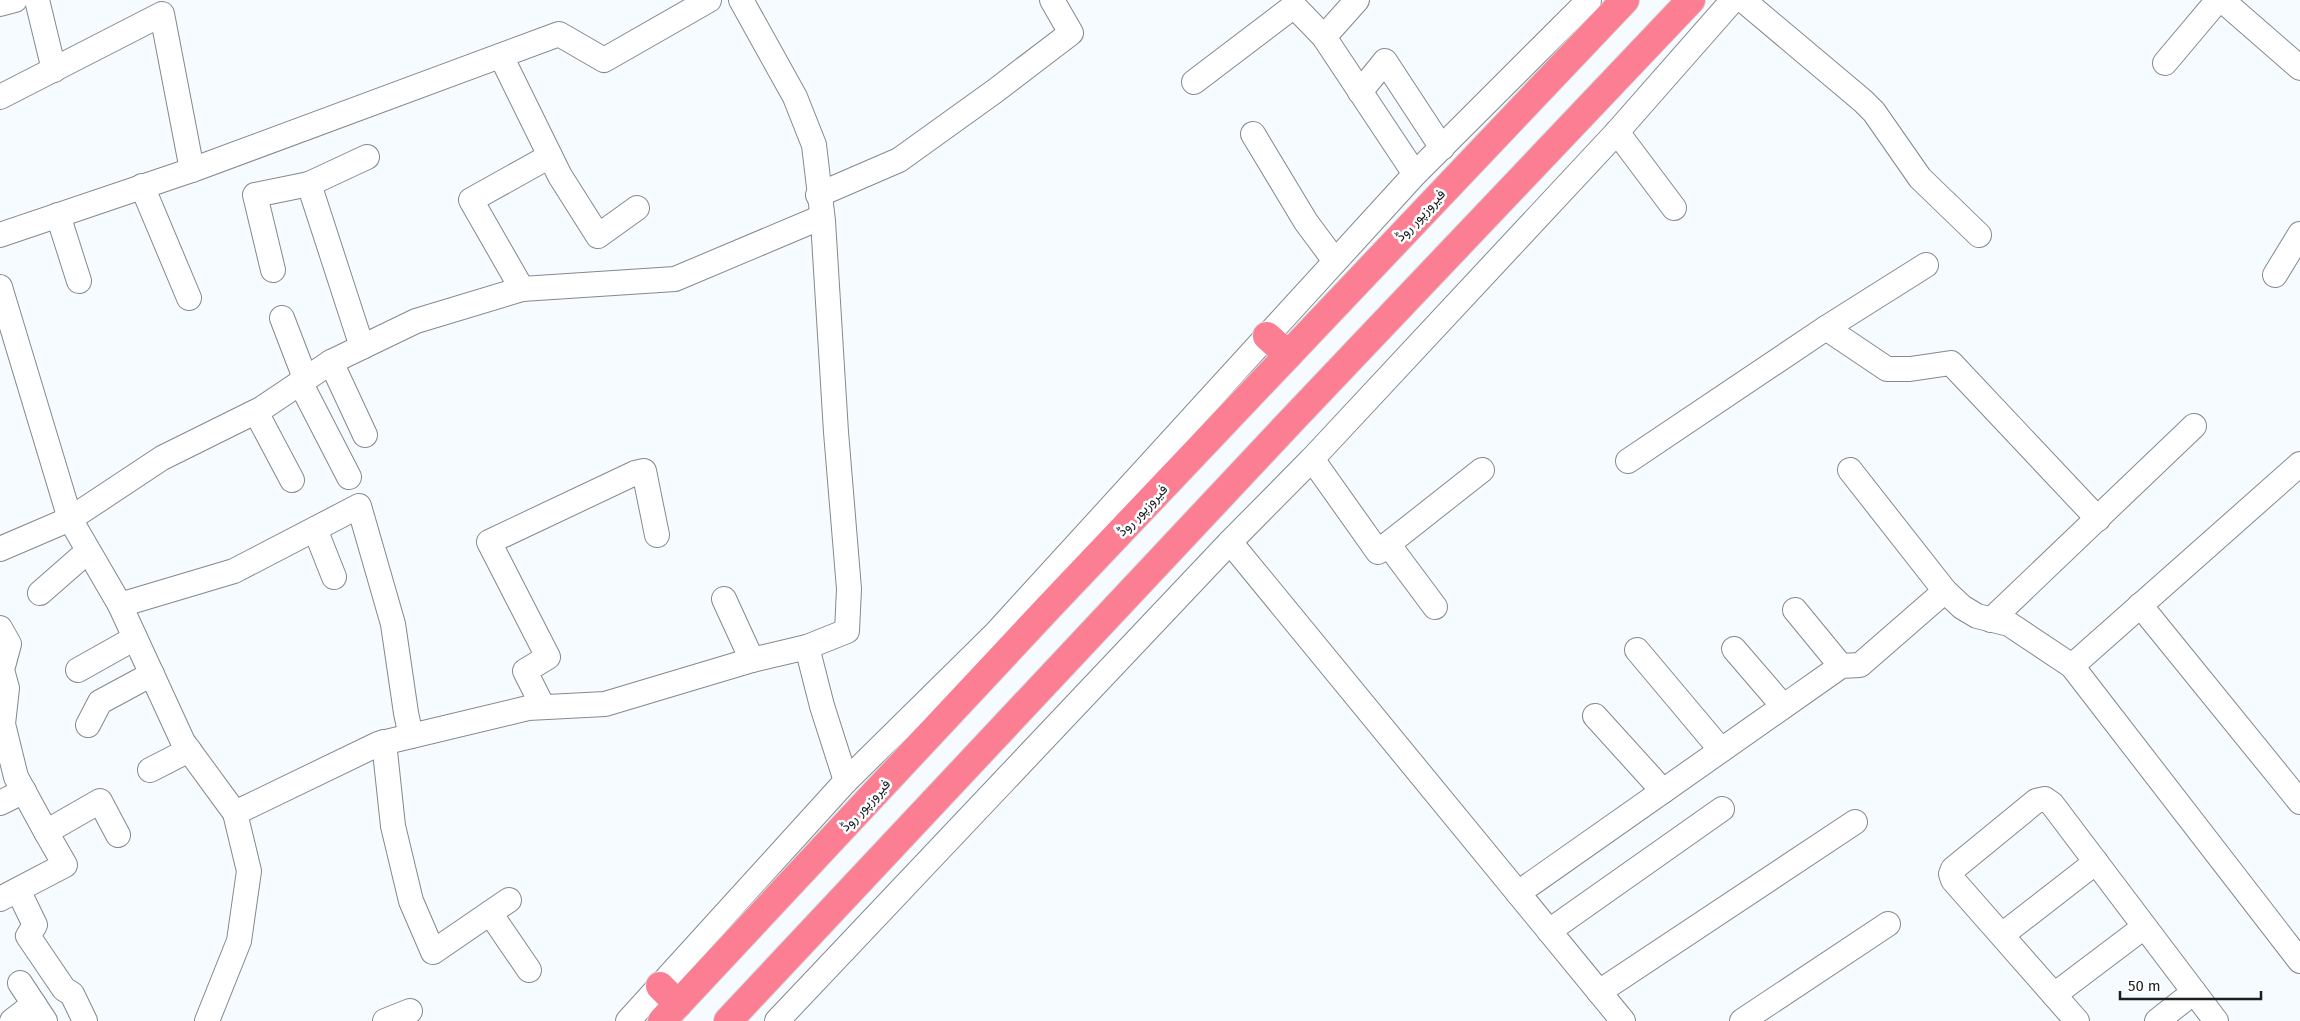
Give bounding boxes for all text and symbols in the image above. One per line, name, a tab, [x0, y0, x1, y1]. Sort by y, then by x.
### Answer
street label: فیروزپور روڈ	[1392, 186, 1450, 246]
street label: فیروزپور روڈ	[1113, 481, 1172, 541]
street label: فیروزپور روڈ	[837, 776, 895, 836]
scale bar	[2120, 968, 2261, 1000]
text: 50 m	[2128, 977, 2161, 995]

